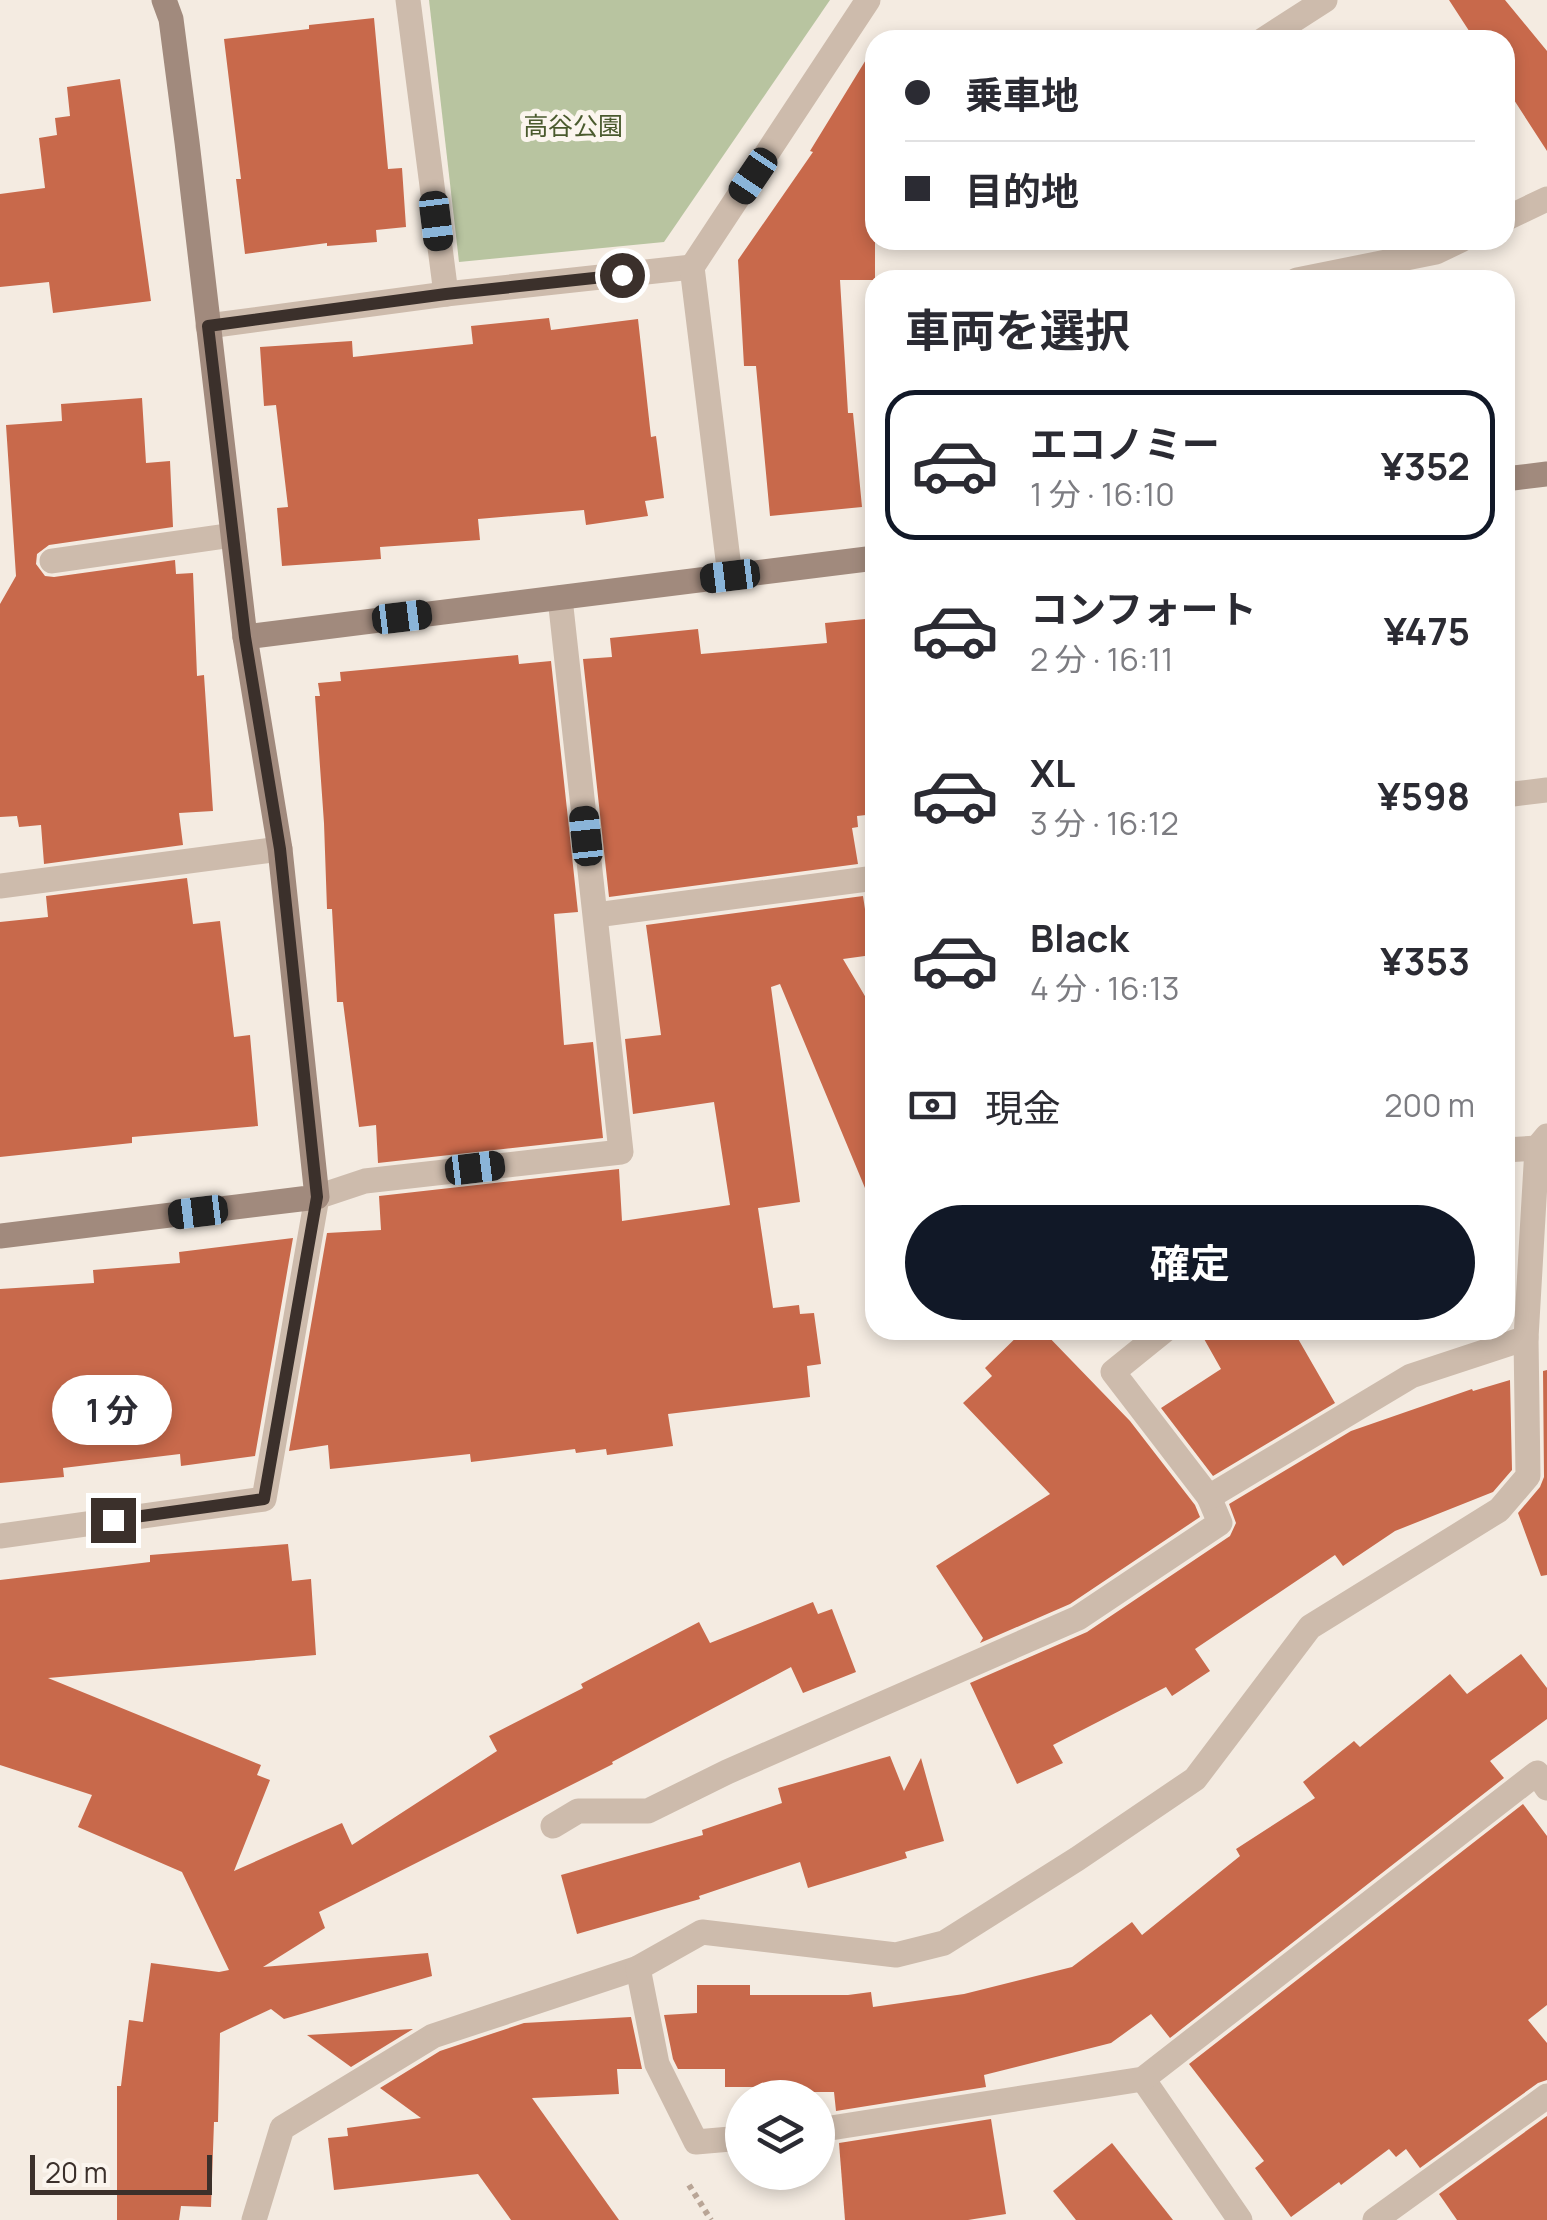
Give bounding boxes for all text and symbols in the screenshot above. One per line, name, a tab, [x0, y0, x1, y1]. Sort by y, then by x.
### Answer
text: 乗車地	[965, 68, 1079, 120]
park label: 高谷公園	[523, 108, 623, 143]
car	[724, 143, 782, 209]
text: 目的地	[965, 164, 1079, 216]
car	[417, 189, 455, 253]
route start	[600, 253, 645, 298]
text: 車両を選択	[905, 299, 1130, 361]
text: エコノミー	[1030, 417, 1220, 469]
icon: car	[910, 420, 1000, 510]
text: ¥352	[1381, 439, 1470, 491]
text: 1 分 · 16:10	[1030, 472, 1175, 516]
car	[698, 557, 762, 595]
text: コンフォート	[1030, 582, 1257, 634]
icon: car	[910, 585, 1000, 675]
car	[370, 598, 434, 636]
text: ¥475	[1384, 604, 1470, 656]
text: 2 分 · 16:11	[1030, 637, 1174, 681]
text: XL	[1030, 746, 1075, 798]
icon: car	[910, 750, 1000, 840]
text: ¥598	[1378, 769, 1470, 821]
text: 3 分 · 16:12	[1030, 801, 1179, 845]
car	[568, 805, 604, 867]
text: Black	[1030, 911, 1129, 963]
icon: car	[910, 915, 1000, 1005]
text: ¥353	[1380, 934, 1470, 986]
text: 4 分 · 16:13	[1030, 966, 1179, 1010]
icon: cash	[905, 1078, 960, 1133]
text: 現金	[985, 1081, 1061, 1133]
text: 200 m	[1384, 1083, 1475, 1127]
car	[443, 1149, 507, 1187]
car	[166, 1193, 230, 1231]
button: 確定	[905, 1205, 1475, 1320]
callout: 1 分	[53, 1375, 173, 1445]
text: 1 分	[86, 1388, 138, 1432]
route end	[91, 1498, 136, 1543]
map controls	[725, 2080, 835, 2190]
button: layers	[725, 2080, 835, 2190]
scale bar	[30, 2150, 212, 2194]
text: 20 m	[45, 2153, 107, 2191]

